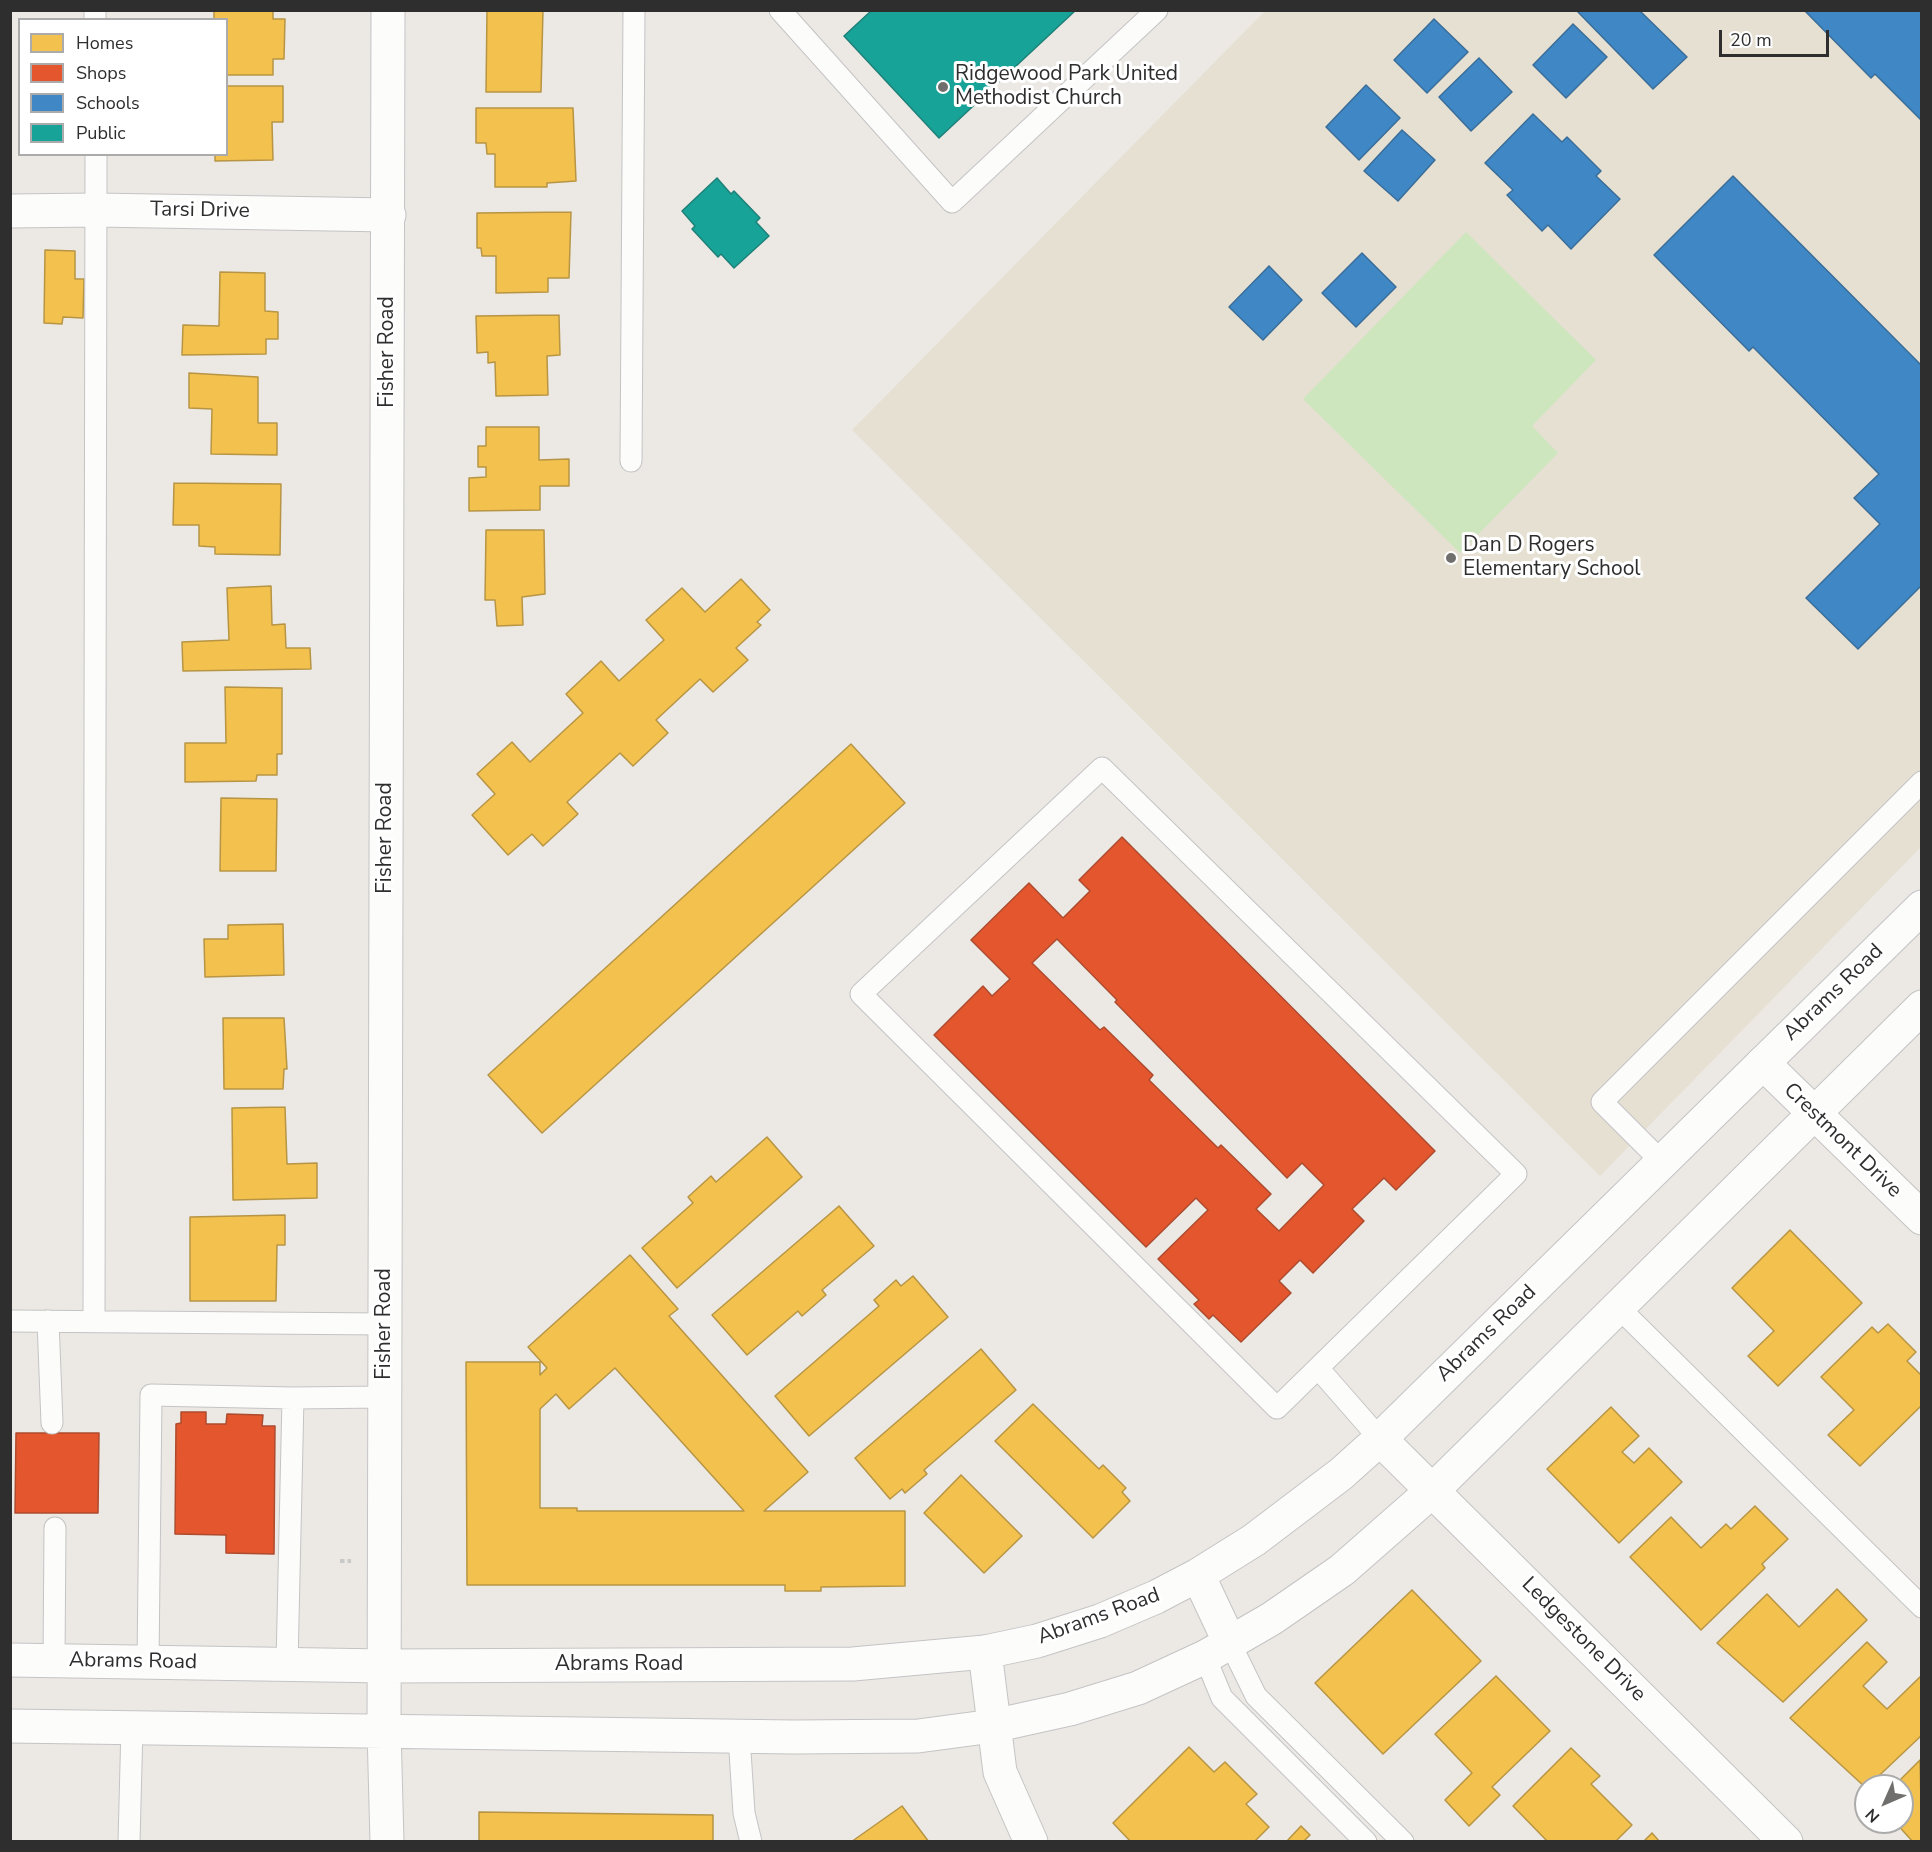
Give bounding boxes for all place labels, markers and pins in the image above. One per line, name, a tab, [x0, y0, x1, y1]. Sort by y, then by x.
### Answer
place label: Ridgewood Park United Methodist Church	[955, 62, 1178, 112]
marker: Ridgewood Park United Methodist Church	[936, 80, 950, 94]
place label: Dan D Rogers Elementary School	[1463, 533, 1641, 583]
marker: Dan D Rogers Elementary School	[1444, 551, 1458, 565]

